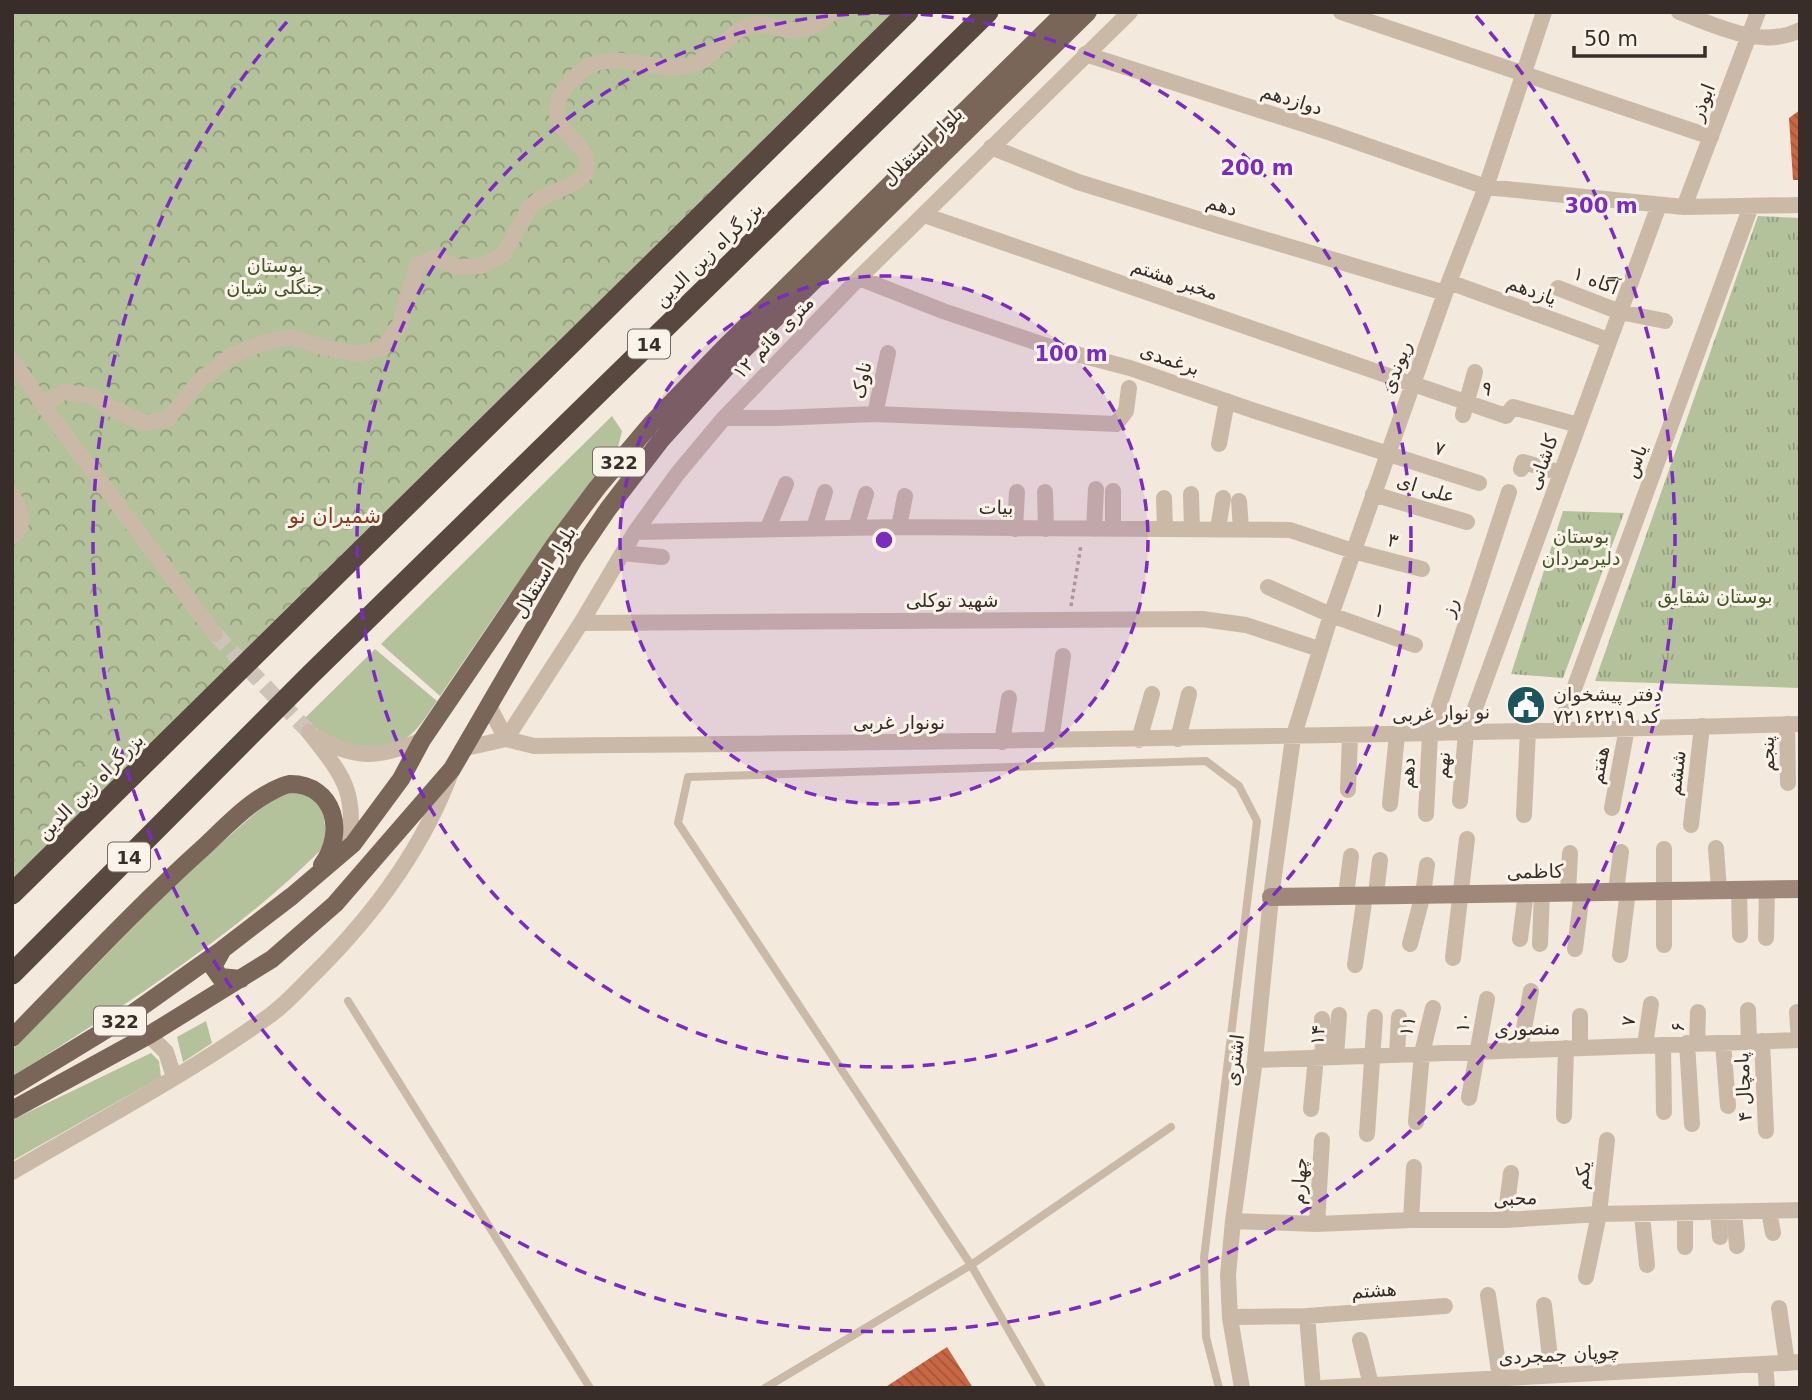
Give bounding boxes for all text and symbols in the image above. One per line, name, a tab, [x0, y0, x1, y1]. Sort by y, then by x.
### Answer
scale bar	[1574, 14, 1705, 58]
text: 50 m	[1584, 27, 1638, 51]
street label: دوازدهم	[1258, 79, 1325, 120]
street label: ابوذر	[1685, 80, 1720, 125]
street label: بلوار استقلال	[877, 102, 968, 191]
text: 200 m	[1220, 156, 1294, 180]
street label: دهم	[1204, 190, 1240, 221]
text: 300 m	[1564, 194, 1638, 218]
street label: بزرگراه زین الدین	[649, 197, 767, 312]
park label: بوستان جنگلی شیان	[226, 254, 324, 298]
street label: مخبر هشتم	[1129, 254, 1221, 305]
street label: آگاه ۱	[1570, 260, 1623, 299]
street label: یازدهم	[1504, 271, 1560, 310]
street label: ۱۲ متری قائم	[728, 291, 819, 384]
road number: 14	[628, 330, 670, 358]
street label: ریوندی	[1376, 338, 1417, 397]
street label: برغمدی	[1137, 339, 1203, 380]
text: 100 m	[1034, 342, 1108, 366]
street label: ناوک	[846, 359, 877, 401]
street label: ۹	[1479, 376, 1495, 400]
street label: کاشانی	[1522, 430, 1563, 493]
street label: ۷	[1432, 436, 1448, 460]
street label: یاس	[1619, 441, 1652, 481]
road number: 322	[593, 448, 645, 476]
street label: علی ای	[1394, 469, 1458, 507]
street label: بیات	[978, 496, 1014, 518]
district label: شمیران نو	[288, 504, 381, 528]
street label: بلوار استقلال	[508, 522, 581, 623]
park label: بوستان دلیرمردان	[1542, 525, 1620, 570]
centre of rings	[872, 528, 896, 552]
street label: ۳	[1385, 528, 1401, 552]
park label: بوستان شقایق	[1658, 585, 1773, 608]
street label: شهید توکلی	[906, 589, 998, 612]
street label: رز	[1435, 595, 1463, 620]
street label: ۱	[1371, 598, 1389, 622]
place label: دفتر پیشخوان کد ۷۲۱۶۲۲۱۹	[1553, 683, 1662, 727]
public building icon: دفتر پیشخوان کد ۷۲۱۶۲۲۱۹	[1505, 684, 1547, 726]
street label: نو نوار غربی	[1391, 700, 1491, 727]
street label: نونوار غربی	[853, 711, 945, 734]
street label: بزرگراه زین الدین	[32, 728, 149, 845]
street label: پنجم	[1756, 736, 1779, 772]
street label: هفتم	[1585, 744, 1614, 786]
street label: ششم	[1662, 749, 1691, 797]
street label: نهم	[1430, 751, 1455, 779]
street label: دهم	[1395, 757, 1420, 789]
road number: 14	[108, 842, 150, 872]
street label: کاظمی	[1506, 859, 1565, 882]
road number: 322	[94, 1006, 146, 1036]
street label: ۱۰	[1451, 1010, 1475, 1034]
street label: ۱۱	[1394, 1014, 1420, 1038]
street label: ۷	[1616, 1014, 1640, 1028]
street label: منصوری	[1494, 1016, 1561, 1041]
street label: ۶	[1666, 1022, 1688, 1032]
street label: ۱۴	[1305, 1024, 1329, 1046]
street label: اشتری	[1220, 1033, 1249, 1087]
street label: پامچال ۴	[1730, 1052, 1757, 1122]
street label: چهارم	[1287, 1157, 1312, 1205]
street label: یکم	[1569, 1160, 1596, 1191]
street label: محبی	[1492, 1186, 1538, 1210]
street label: هشتم	[1351, 1277, 1397, 1304]
street label: چوپان جمجردی	[1498, 1340, 1620, 1369]

